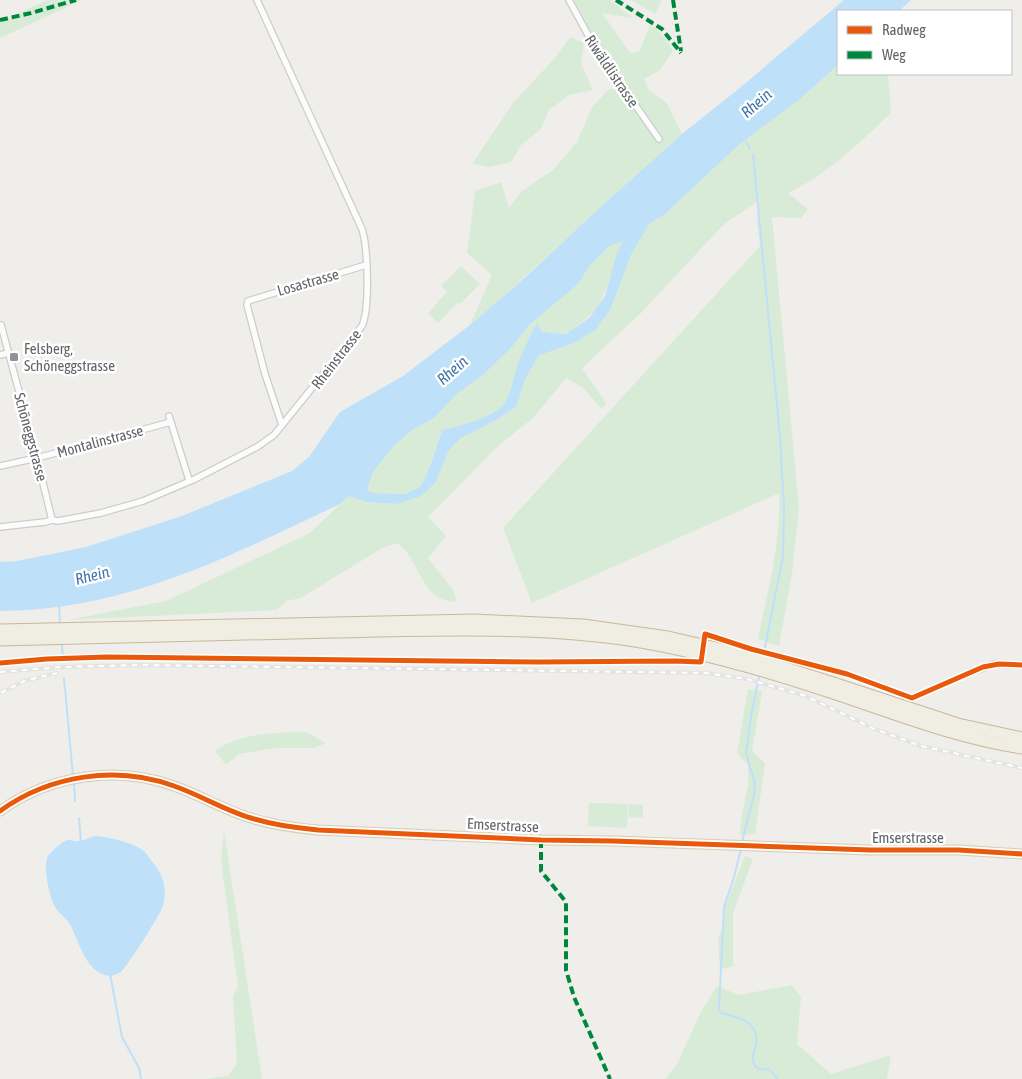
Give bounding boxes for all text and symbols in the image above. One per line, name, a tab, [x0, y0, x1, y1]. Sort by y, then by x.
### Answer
legend	[837, 10, 1012, 75]
text: Radweg	[882, 21, 926, 38]
street label: Riwäldlistrasse	[582, 32, 642, 110]
text: Weg	[882, 46, 906, 63]
water label: Rhein	[737, 85, 775, 121]
street label: Losastrasse	[275, 265, 341, 299]
street label: Rheinstrasse	[308, 326, 364, 392]
place label: Felsberg, Schöneggstrasse	[24, 340, 115, 374]
marker: Felsberg, Schöneggstrasse	[8, 351, 20, 363]
water label: Rhein	[433, 352, 471, 388]
street label: Schöneggstrasse	[11, 391, 51, 483]
street label: Montalinstrasse	[55, 421, 145, 461]
water label: Rhein	[73, 562, 111, 588]
street label: Emserstrasse	[467, 815, 539, 835]
street label: Emserstrasse	[872, 829, 944, 846]

